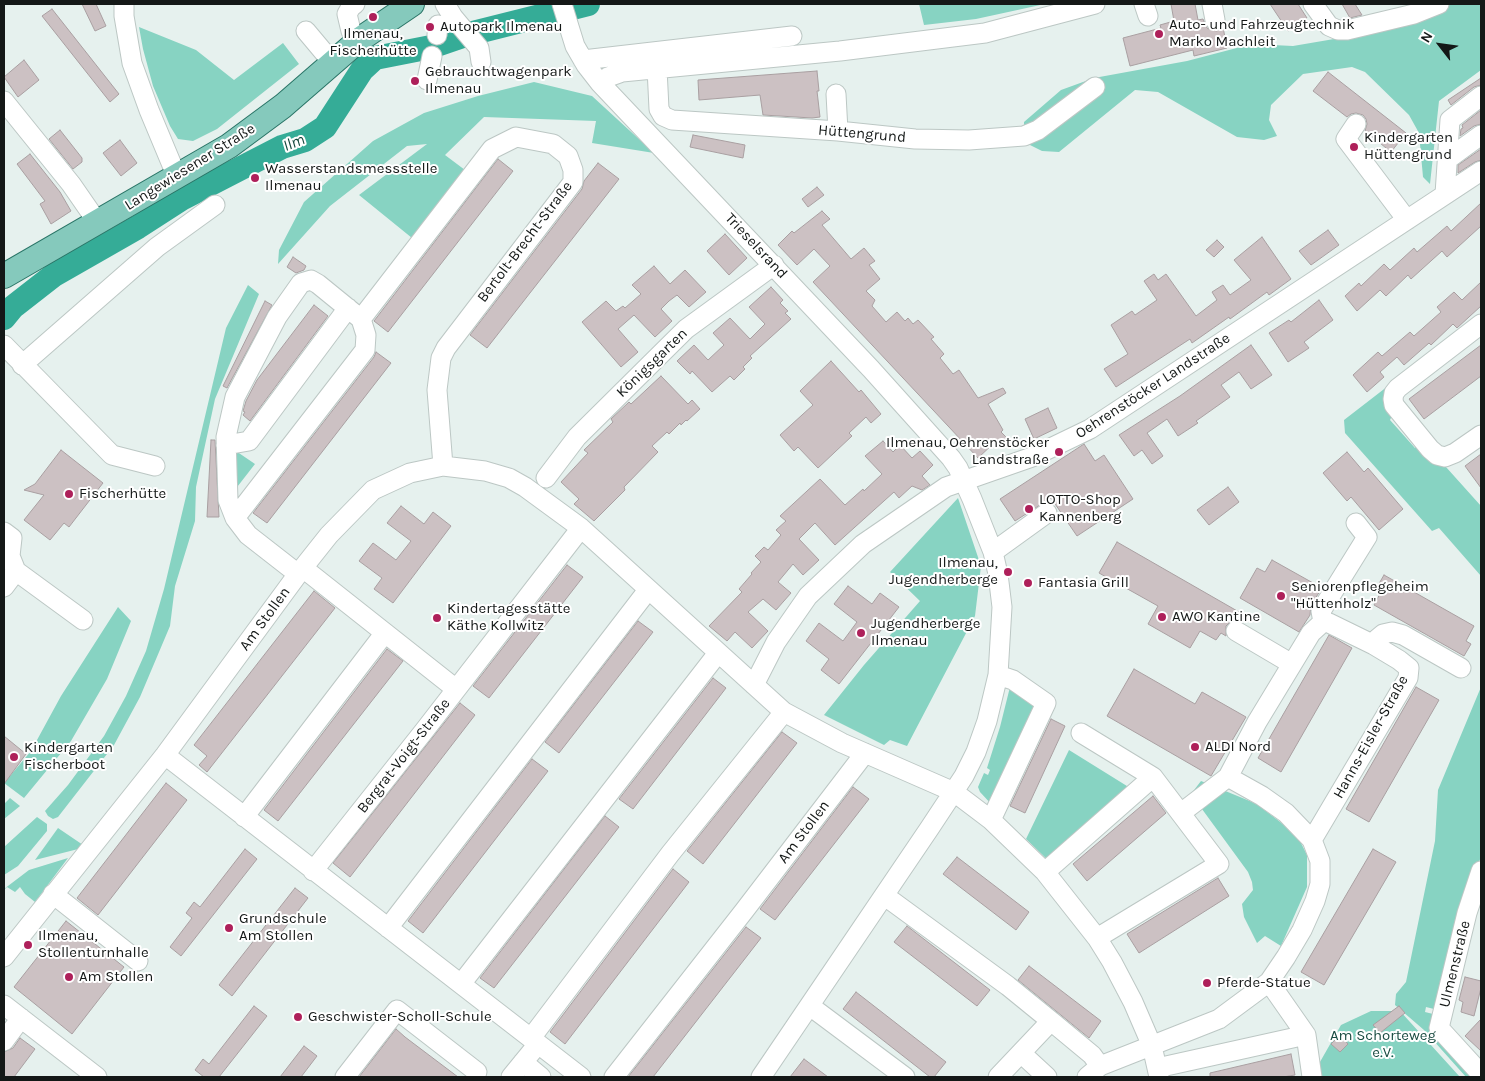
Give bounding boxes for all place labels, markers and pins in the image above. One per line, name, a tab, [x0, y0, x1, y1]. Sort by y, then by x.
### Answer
marker: Ilmenau, Fischerhütte	[367, 11, 379, 23]
place label: Auto- und Fahrzeugtechnik Marko Machleit	[1169, 16, 1355, 51]
place label: Autopark Ilmenau	[440, 18, 563, 36]
marker: Autopark Ilmenau	[424, 21, 436, 33]
place label: Ilmenau, Fischerhütte	[329, 25, 417, 60]
marker: Auto- und Fahrzeugtechnik Marko Machleit	[1153, 28, 1165, 40]
place label: Gebrauchtwagenpark Ilmenau	[425, 63, 572, 98]
marker: Gebrauchtwagenpark Ilmenau	[409, 75, 421, 87]
place label: Kindergarten Hüttengrund	[1364, 129, 1453, 164]
marker: Kindergarten Hüttengrund	[1348, 141, 1360, 153]
place label: Wasserstandsmessstelle Ilmenau	[265, 160, 438, 195]
marker: Wasserstandsmessstelle Ilmenau	[249, 172, 261, 184]
place label: Ilmenau, Oehrenstöcker Landstraße	[886, 434, 1049, 469]
marker: Ilmenau, Oehrenstöcker Landstraße	[1053, 446, 1065, 458]
place label: Fischerhütte	[79, 485, 166, 503]
marker: Fischerhütte	[63, 488, 75, 500]
place label: LOTTO-Shop Kannenberg	[1039, 491, 1121, 526]
marker: LOTTO-Shop Kannenberg	[1023, 503, 1035, 515]
place label: Ilmenau, Jugendherberge	[889, 554, 998, 589]
marker: Ilmenau, Jugendherberge	[1002, 566, 1014, 578]
place label: Fantasia Grill	[1038, 574, 1129, 592]
marker: Fantasia Grill	[1022, 577, 1034, 589]
place label: Seniorenpflegeheim "Hüttenholz"	[1291, 578, 1429, 613]
marker: Seniorenpflegeheim "Hüttenholz"	[1275, 590, 1287, 602]
place label: Kindertagesstätte Käthe Kollwitz	[447, 600, 570, 635]
place label: AWO Kantine	[1172, 608, 1260, 626]
marker: AWO Kantine	[1156, 611, 1168, 623]
marker: Kindertagesstätte Käthe Kollwitz	[431, 612, 443, 624]
place label: Jugendherberge Ilmenau	[871, 615, 980, 650]
marker: Jugendherberge Ilmenau	[855, 627, 867, 639]
place label: ALDI Nord	[1205, 738, 1271, 756]
place label: Kindergarten Fischerboot	[24, 739, 113, 774]
marker: ALDI Nord	[1189, 741, 1201, 753]
marker: Kindergarten Fischerboot	[8, 751, 20, 763]
place label: Grundschule Am Stollen	[239, 910, 327, 945]
marker: Grundschule Am Stollen	[223, 922, 235, 934]
place label: Ilmenau, Stollenturnhalle	[38, 927, 149, 962]
marker: Ilmenau, Stollenturnhalle	[22, 939, 34, 951]
place label: Am Stollen	[79, 968, 153, 986]
marker: Am Stollen	[63, 971, 75, 983]
place label: Pferde-Statue	[1217, 974, 1311, 992]
marker: Pferde-Statue	[1201, 977, 1213, 989]
place label: Geschwister-Scholl-Schule	[308, 1008, 492, 1026]
marker: Geschwister-Scholl-Schule	[292, 1011, 304, 1023]

